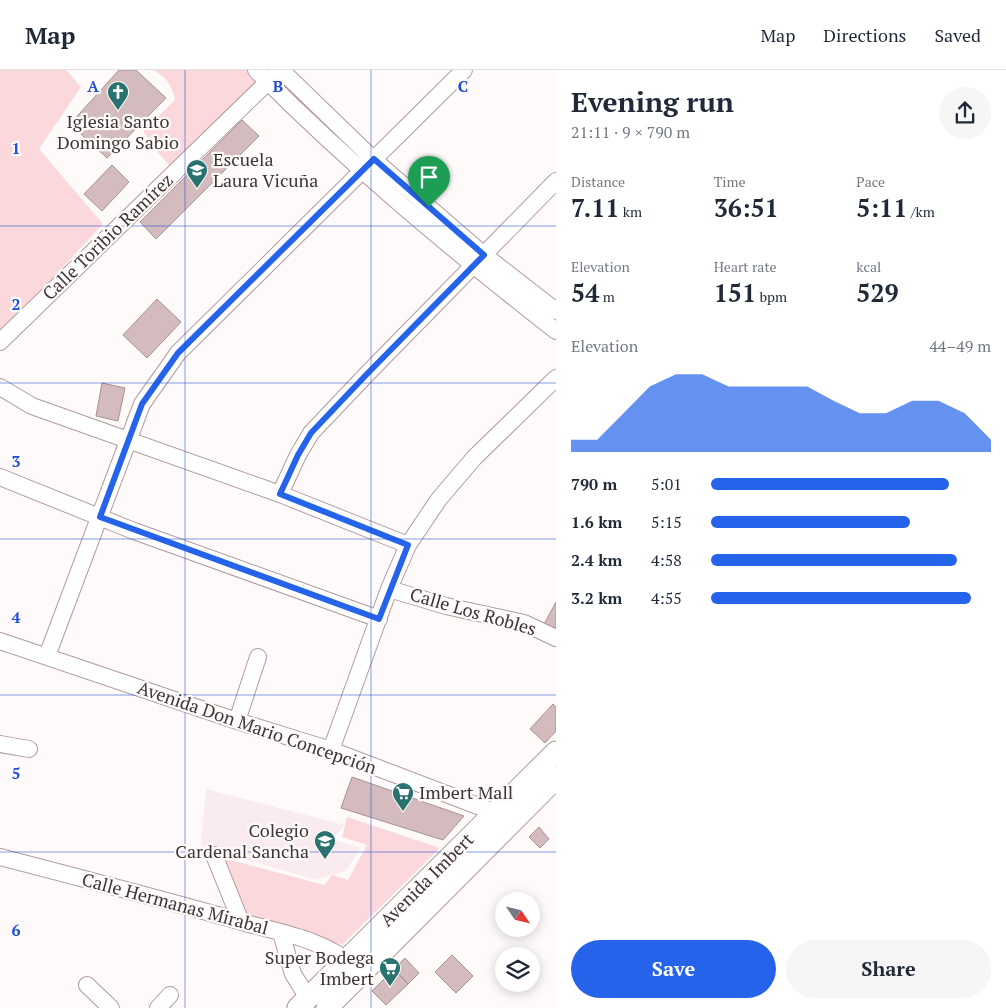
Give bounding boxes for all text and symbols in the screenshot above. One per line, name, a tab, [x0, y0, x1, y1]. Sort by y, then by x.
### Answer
text: Map	[25, 19, 75, 51]
text: Map	[760, 23, 795, 47]
text: Directions	[823, 23, 906, 47]
text: Saved	[934, 23, 981, 47]
text: A	[87, 75, 99, 97]
text: B	[273, 75, 283, 97]
text: C	[458, 75, 468, 97]
church icon: Iglesia Santo Domingo Sabio	[106, 80, 130, 111]
text: Evening run	[571, 83, 734, 120]
button: share	[939, 87, 991, 139]
place label: Iglesia Santo Domingo Sabio	[57, 109, 179, 154]
text: 21:11 · 9 × 790 m	[571, 121, 690, 143]
text: 1	[11, 137, 21, 159]
place label: Escuela Laura Vicuña	[213, 147, 318, 192]
pin	[408, 156, 450, 207]
school or university icon: Escuela Laura Vicuña	[185, 158, 209, 189]
icon: arrive	[415, 163, 443, 191]
street label: Calle Toribio Ramírez	[37, 168, 178, 305]
text: Distance	[571, 172, 625, 191]
text: Time	[714, 172, 746, 191]
text: Pace	[856, 172, 885, 191]
text: 7.11	[571, 191, 619, 224]
text: 36:51	[714, 191, 779, 224]
text: 5:11	[856, 191, 907, 224]
text: km	[619, 202, 642, 221]
text: /km	[907, 202, 935, 221]
text: Elevation	[571, 257, 630, 276]
text: Heart rate	[714, 257, 777, 276]
text: kcal	[856, 257, 881, 276]
text: 54	[571, 276, 599, 309]
text: 151	[714, 276, 756, 309]
text: 529	[856, 276, 899, 309]
text: m	[599, 287, 615, 306]
text: bpm	[756, 287, 787, 306]
text: 2	[11, 293, 21, 315]
text: Elevation	[571, 335, 638, 357]
text: 44–49 m	[929, 335, 991, 357]
text: 3	[11, 450, 21, 472]
text: 790 m	[571, 473, 617, 495]
text: 5:01	[651, 473, 682, 495]
text: 1.6 km	[571, 511, 622, 533]
text: 5:15	[651, 511, 682, 533]
text: 2.4 km	[571, 549, 622, 571]
text: 4:58	[651, 549, 682, 571]
street label: Calle Los Robles	[407, 582, 539, 641]
text: 3.2 km	[571, 587, 622, 609]
text: 4:55	[651, 587, 682, 609]
text: 4	[11, 606, 21, 628]
street label: Avenida Don Mario Concepción	[135, 675, 380, 779]
text: 5	[11, 762, 21, 784]
place label: Imbert Mall	[419, 780, 513, 804]
supermarket icon: Imbert Mall	[391, 781, 415, 812]
place label: Colegio Cardenal Sancha	[175, 818, 309, 863]
street label: Avenida Imbert	[374, 827, 478, 931]
school or university icon: Colegio Cardenal Sancha	[313, 829, 337, 860]
street label: Calle Hermanas Mirabal	[79, 867, 271, 939]
north arrow	[495, 892, 540, 938]
map controls	[495, 892, 540, 992]
text: 6	[11, 919, 21, 941]
button: Save	[571, 940, 776, 998]
button: Share	[786, 940, 991, 998]
place label: Super Bodega Imbert	[265, 945, 374, 990]
button: layers	[495, 947, 540, 992]
supermarket icon: Super Bodega Imbert	[378, 956, 402, 987]

